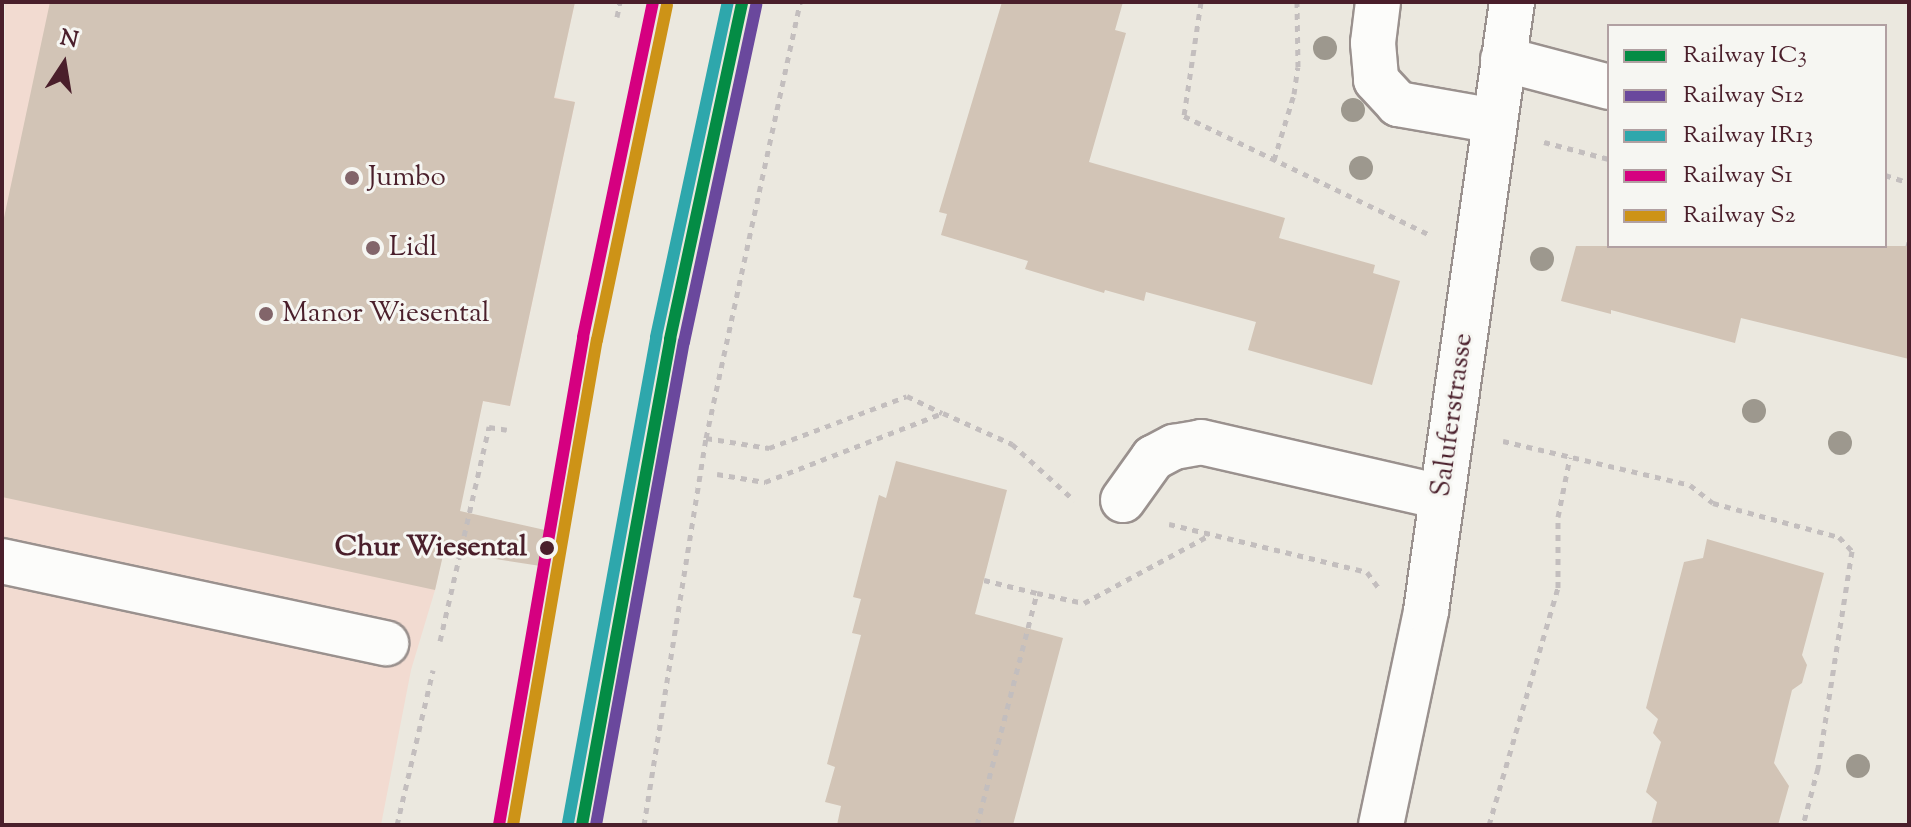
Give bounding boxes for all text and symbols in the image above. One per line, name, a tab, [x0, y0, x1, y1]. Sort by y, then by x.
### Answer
text: N	[57, 23, 81, 58]
north arrow	[24, 24, 104, 104]
legend	[1607, 24, 1887, 248]
text: Railway IC3	[1683, 39, 1807, 73]
text: Railway S12	[1683, 79, 1804, 113]
text: Railway IR13	[1683, 119, 1813, 153]
text: Railway S1	[1683, 159, 1793, 193]
place label: Jumbo	[368, 161, 446, 195]
marker: Jumbo	[343, 169, 361, 187]
text: Railway S2	[1683, 199, 1796, 233]
place label: Lidl	[389, 231, 437, 265]
marker: Lidl	[364, 239, 382, 257]
place label: Manor Wiesental	[282, 297, 490, 331]
marker: Manor Wiesental	[257, 305, 275, 323]
street label: Saluferstrasse	[1425, 331, 1481, 499]
place label: Chur Wiesental	[335, 531, 527, 565]
marker: Chur Wiesental	[534, 535, 560, 561]

